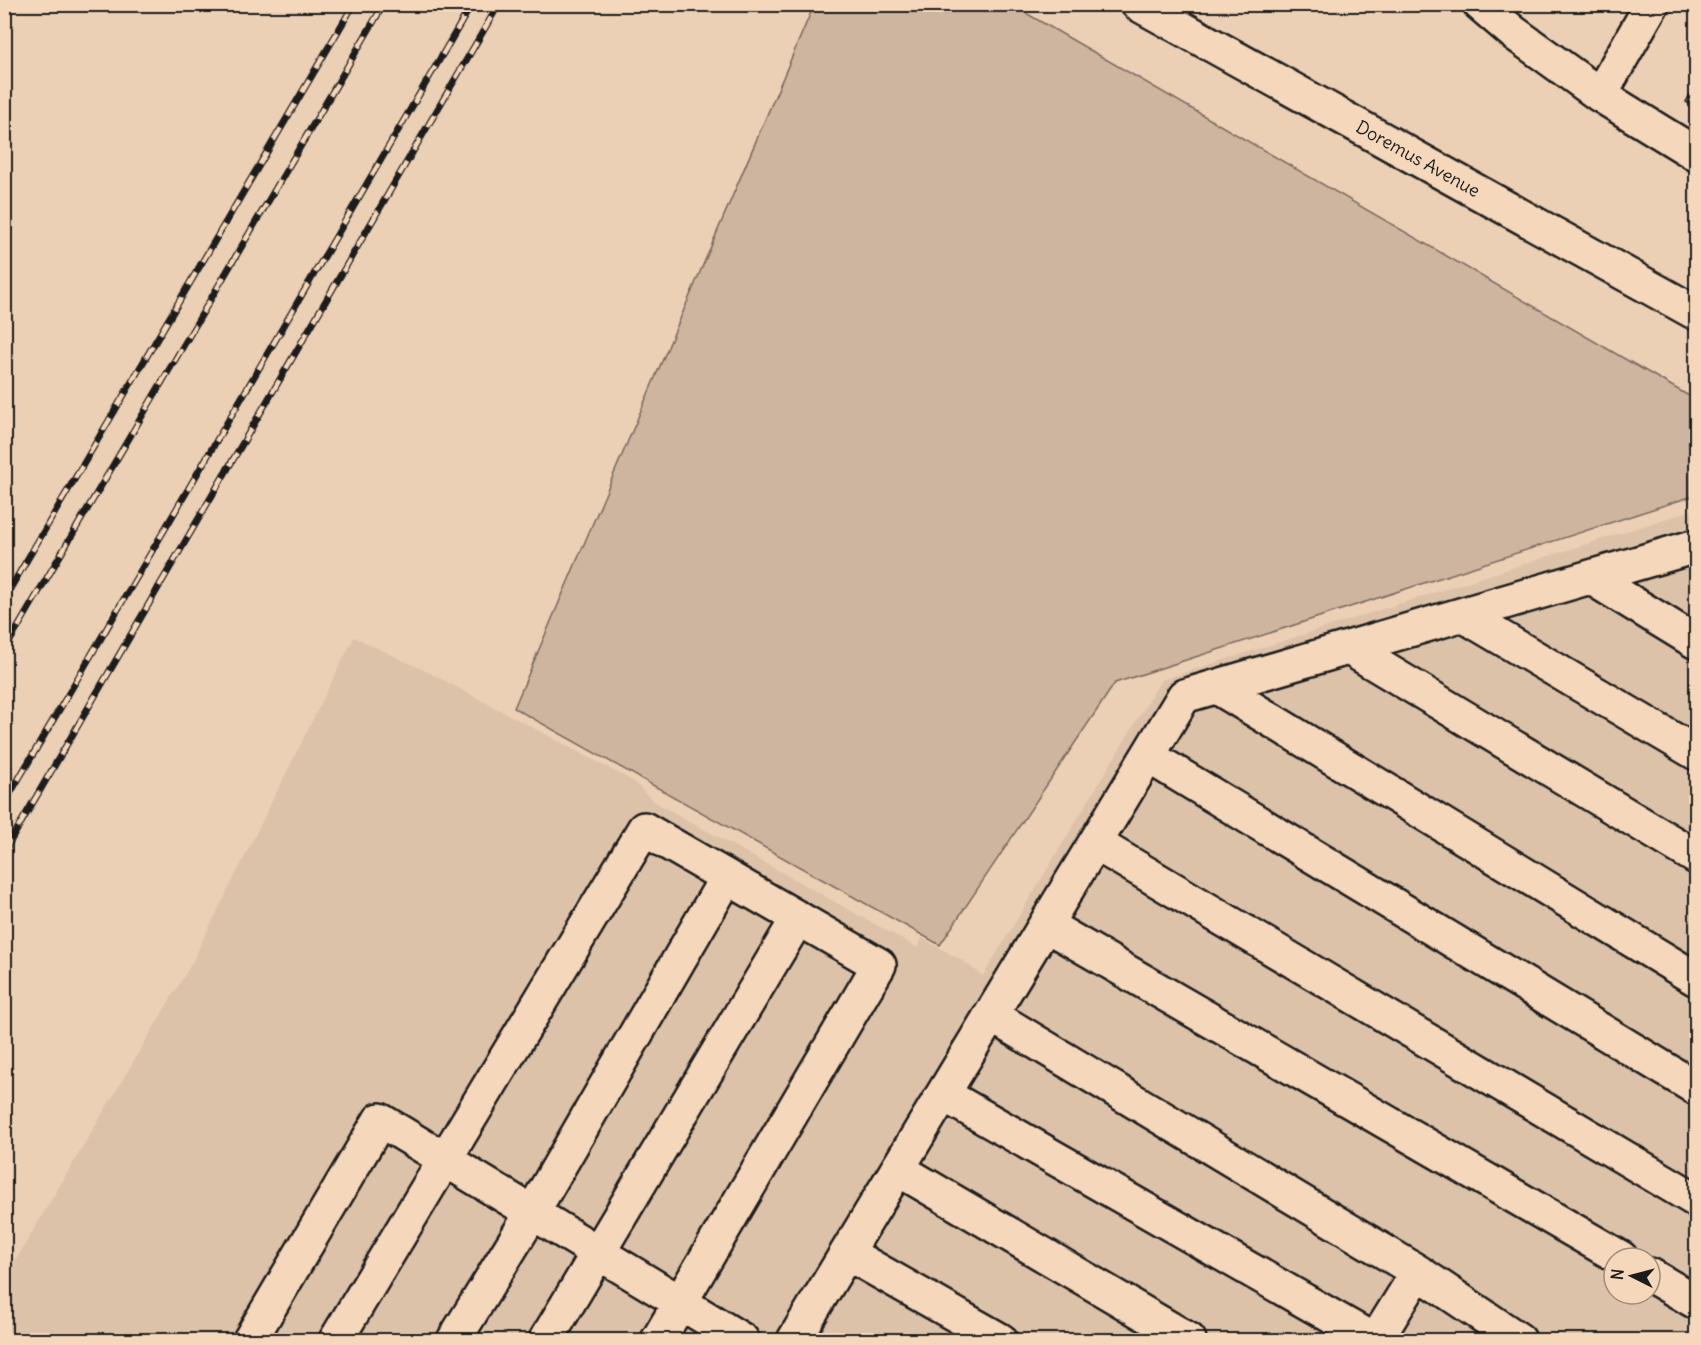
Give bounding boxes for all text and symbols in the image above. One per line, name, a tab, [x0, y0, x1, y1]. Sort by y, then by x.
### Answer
street label: Doremus Avenue	[1352, 115, 1484, 202]
north arrow	[1602, 1246, 1662, 1306]
text: N	[1607, 1268, 1628, 1281]

